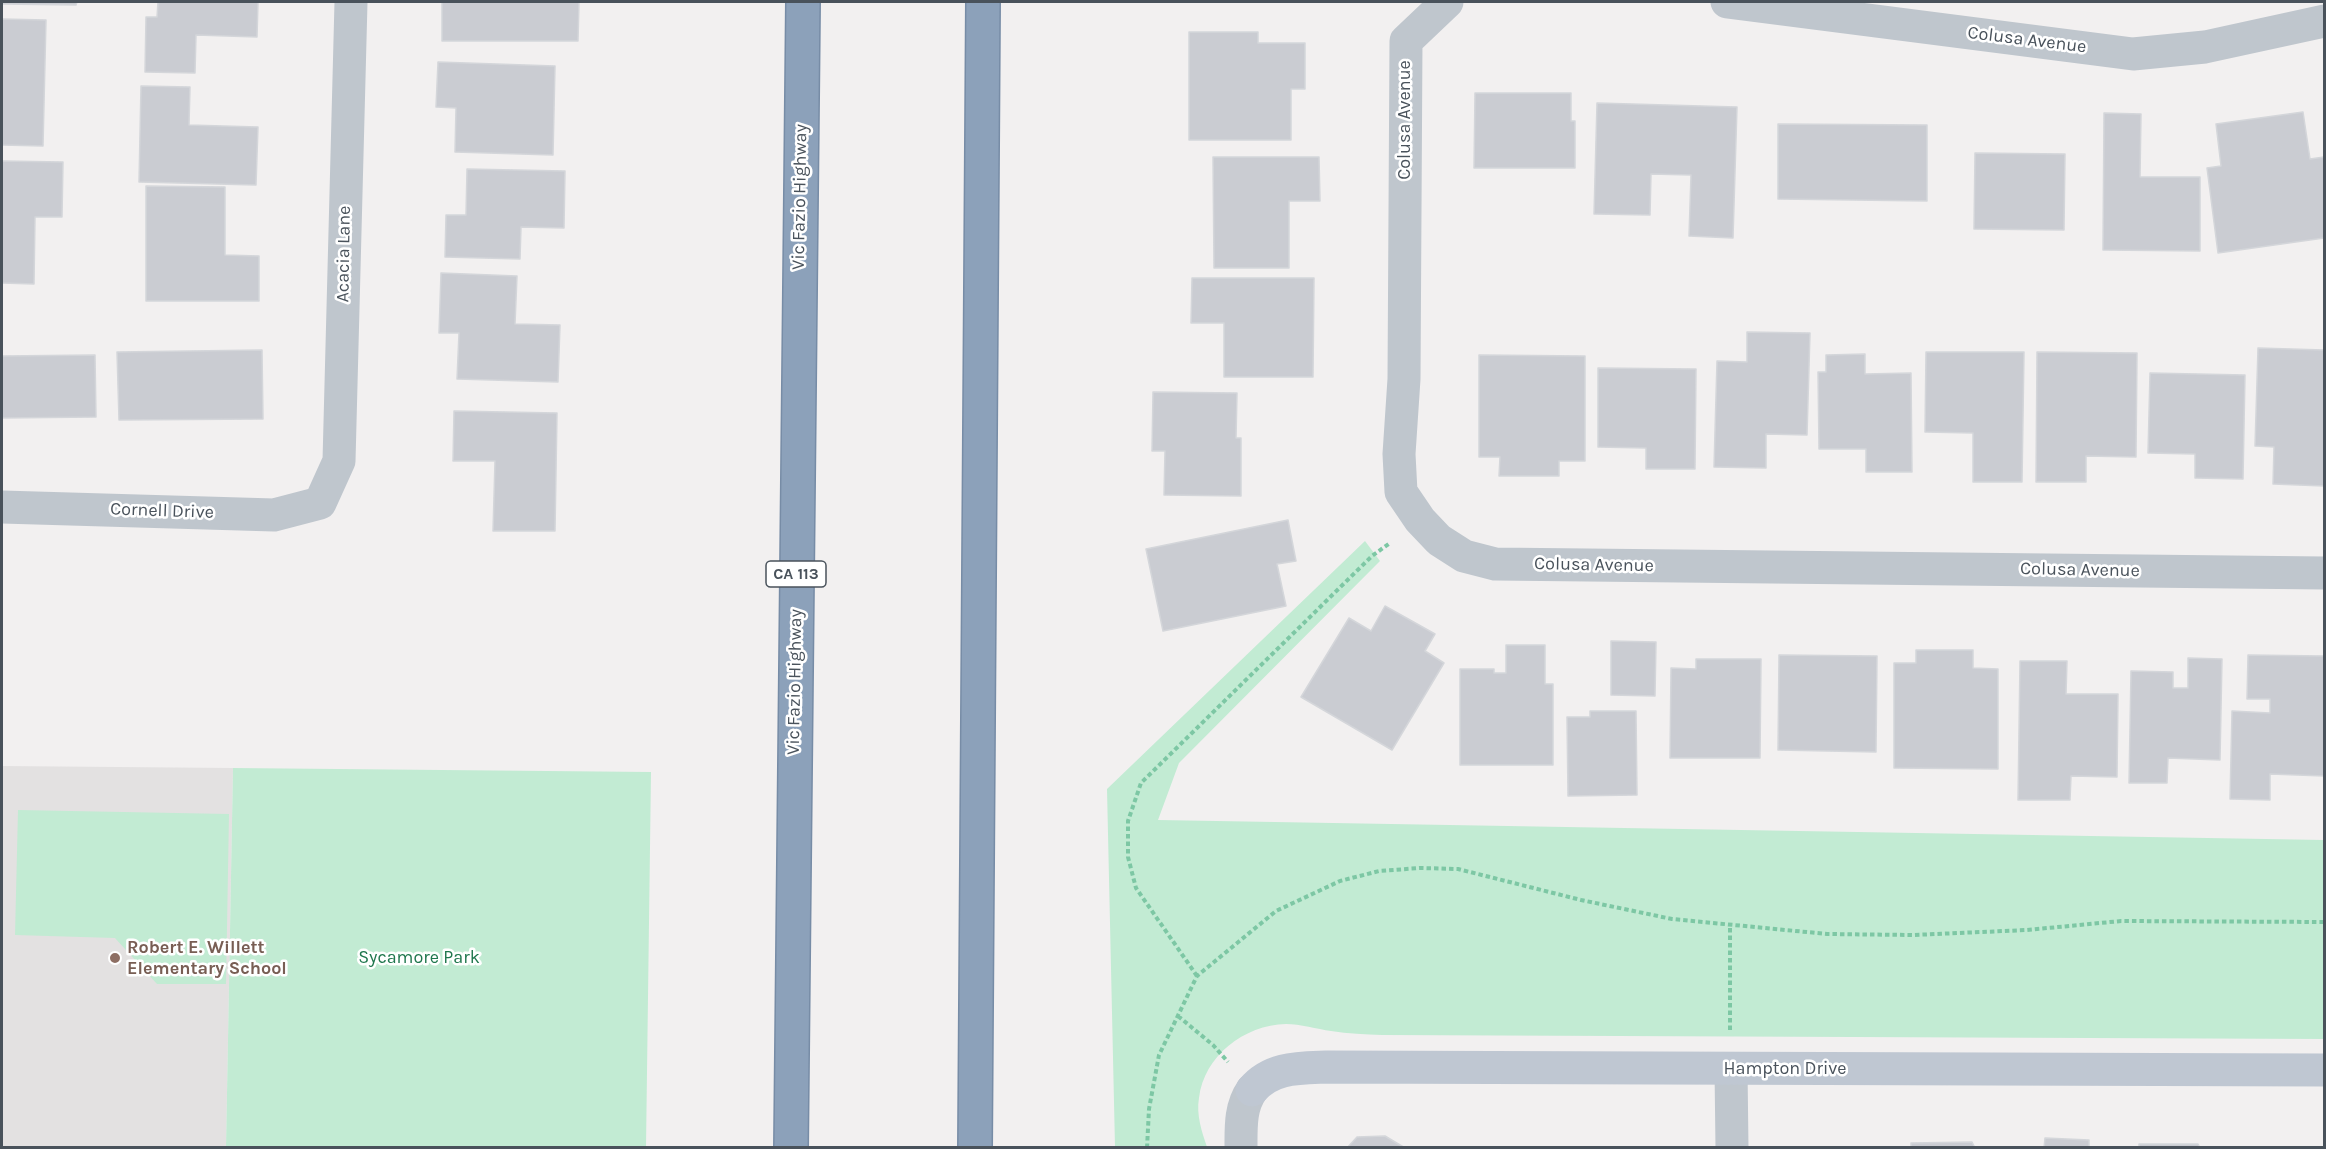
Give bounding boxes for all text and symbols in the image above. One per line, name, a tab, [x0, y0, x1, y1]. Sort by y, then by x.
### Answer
street label: Colusa Avenue	[1966, 22, 2088, 58]
street label: Colusa Avenue	[1394, 60, 1416, 180]
street label: Vic Fazio Highway	[788, 124, 812, 270]
street label: Acacia Lane	[332, 205, 356, 303]
street label: Cornell Drive	[110, 498, 214, 524]
street label: Colusa Avenue	[1534, 553, 1654, 577]
street label: Colusa Avenue	[2020, 558, 2140, 582]
road number: CA 113	[766, 561, 826, 587]
street label: Vic Fazio Highway	[783, 609, 807, 755]
place label: Robert E. Willett Elementary School	[127, 937, 287, 980]
park label: Sycamore Park	[358, 947, 480, 969]
marker: Robert E. Willett Elementary School	[108, 951, 122, 965]
street label: Hampton Drive	[1723, 1058, 1847, 1080]

